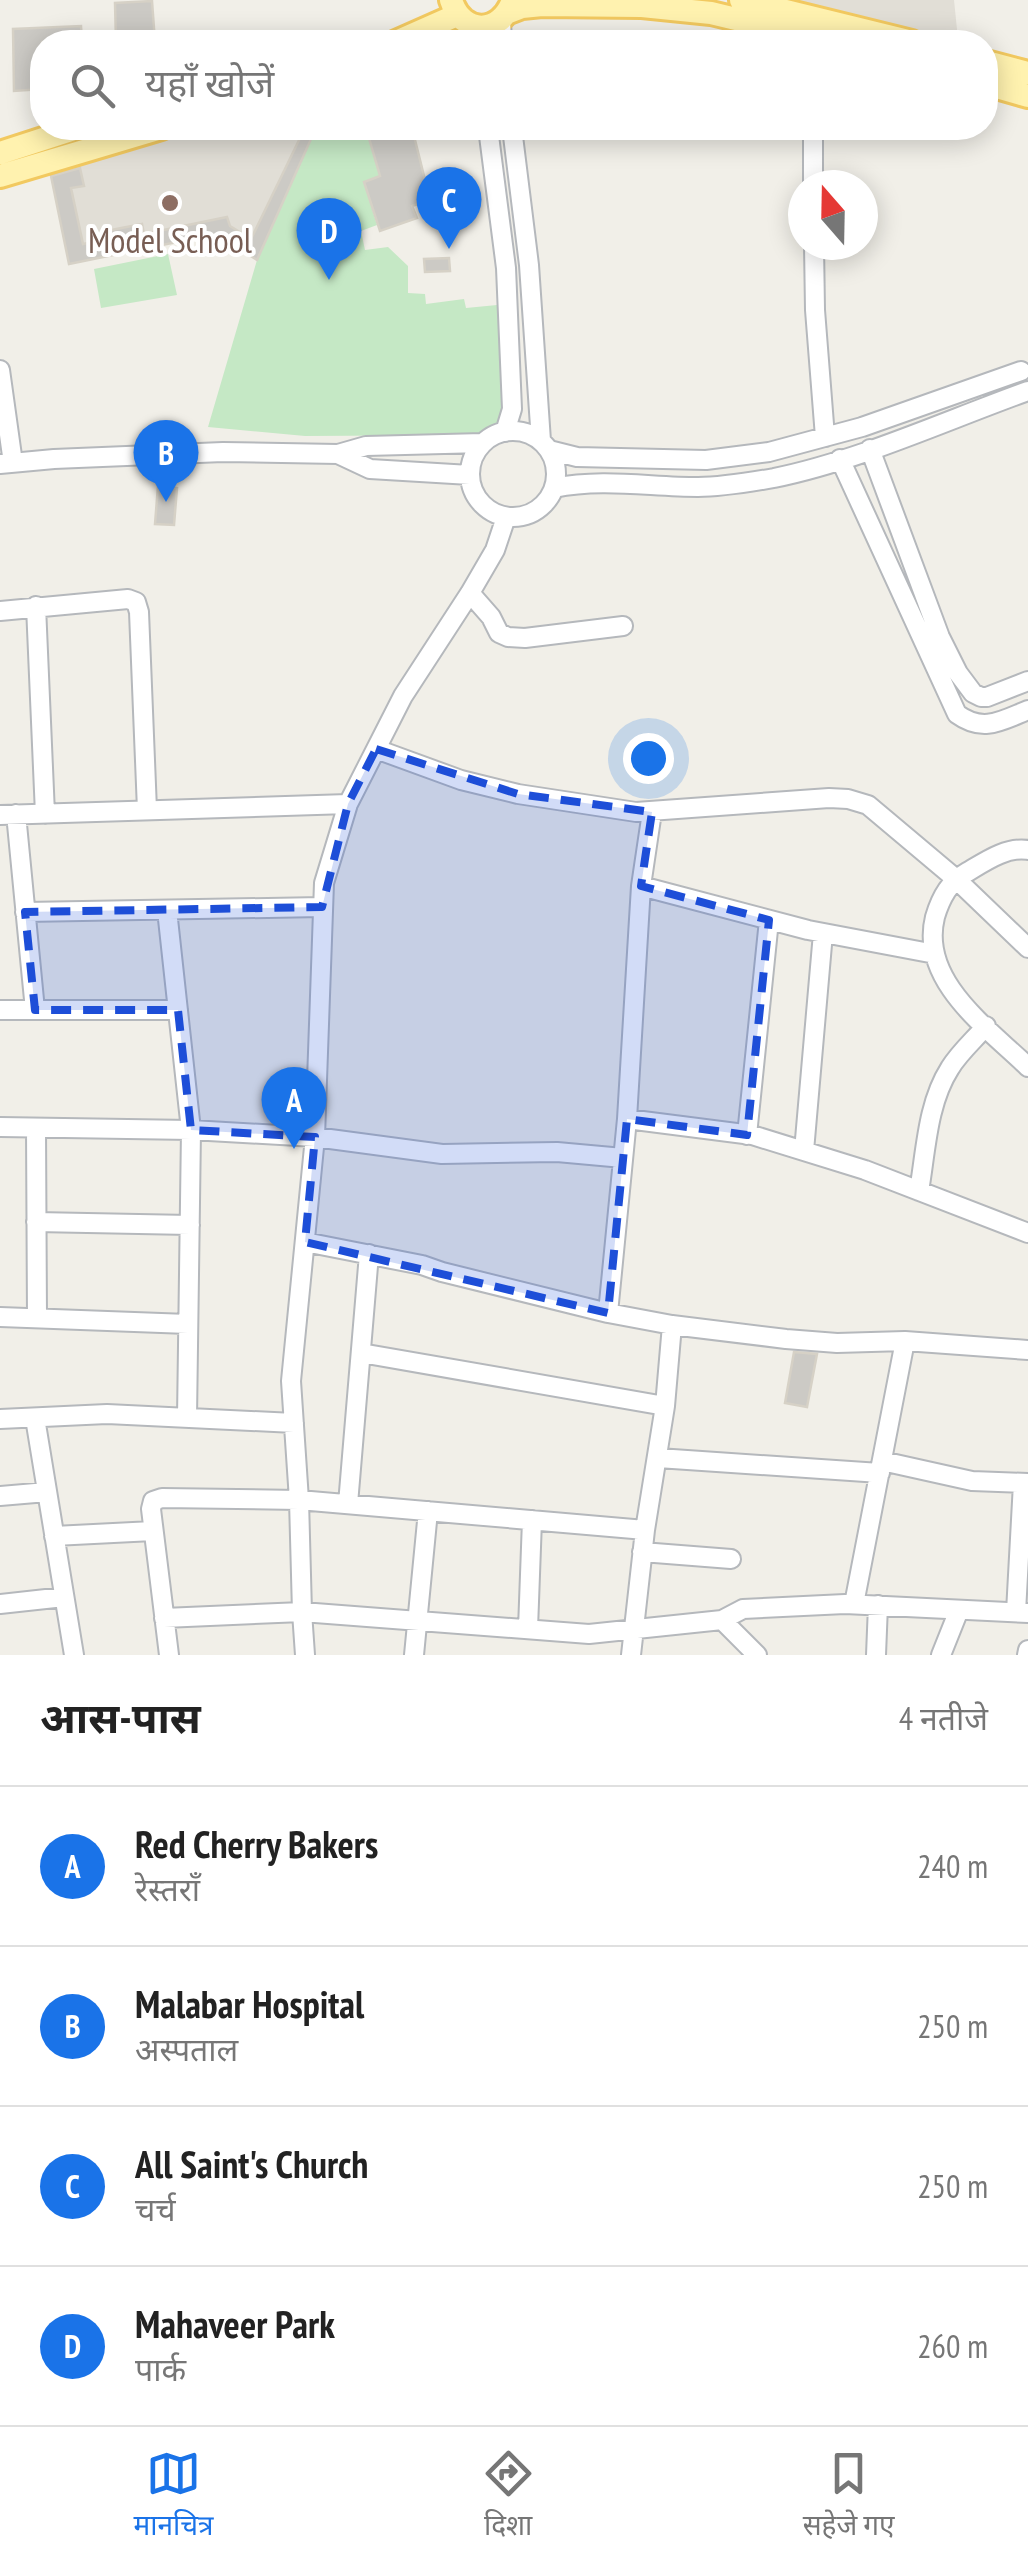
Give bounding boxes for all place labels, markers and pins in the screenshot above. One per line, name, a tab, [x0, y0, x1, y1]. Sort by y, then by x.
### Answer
pin: C	[416, 166, 482, 249]
marker: Model School	[159, 192, 181, 214]
pin: D	[296, 198, 362, 280]
place label: Model School	[88, 217, 252, 263]
pin: B	[134, 420, 198, 502]
pin: A	[262, 1066, 326, 1149]

